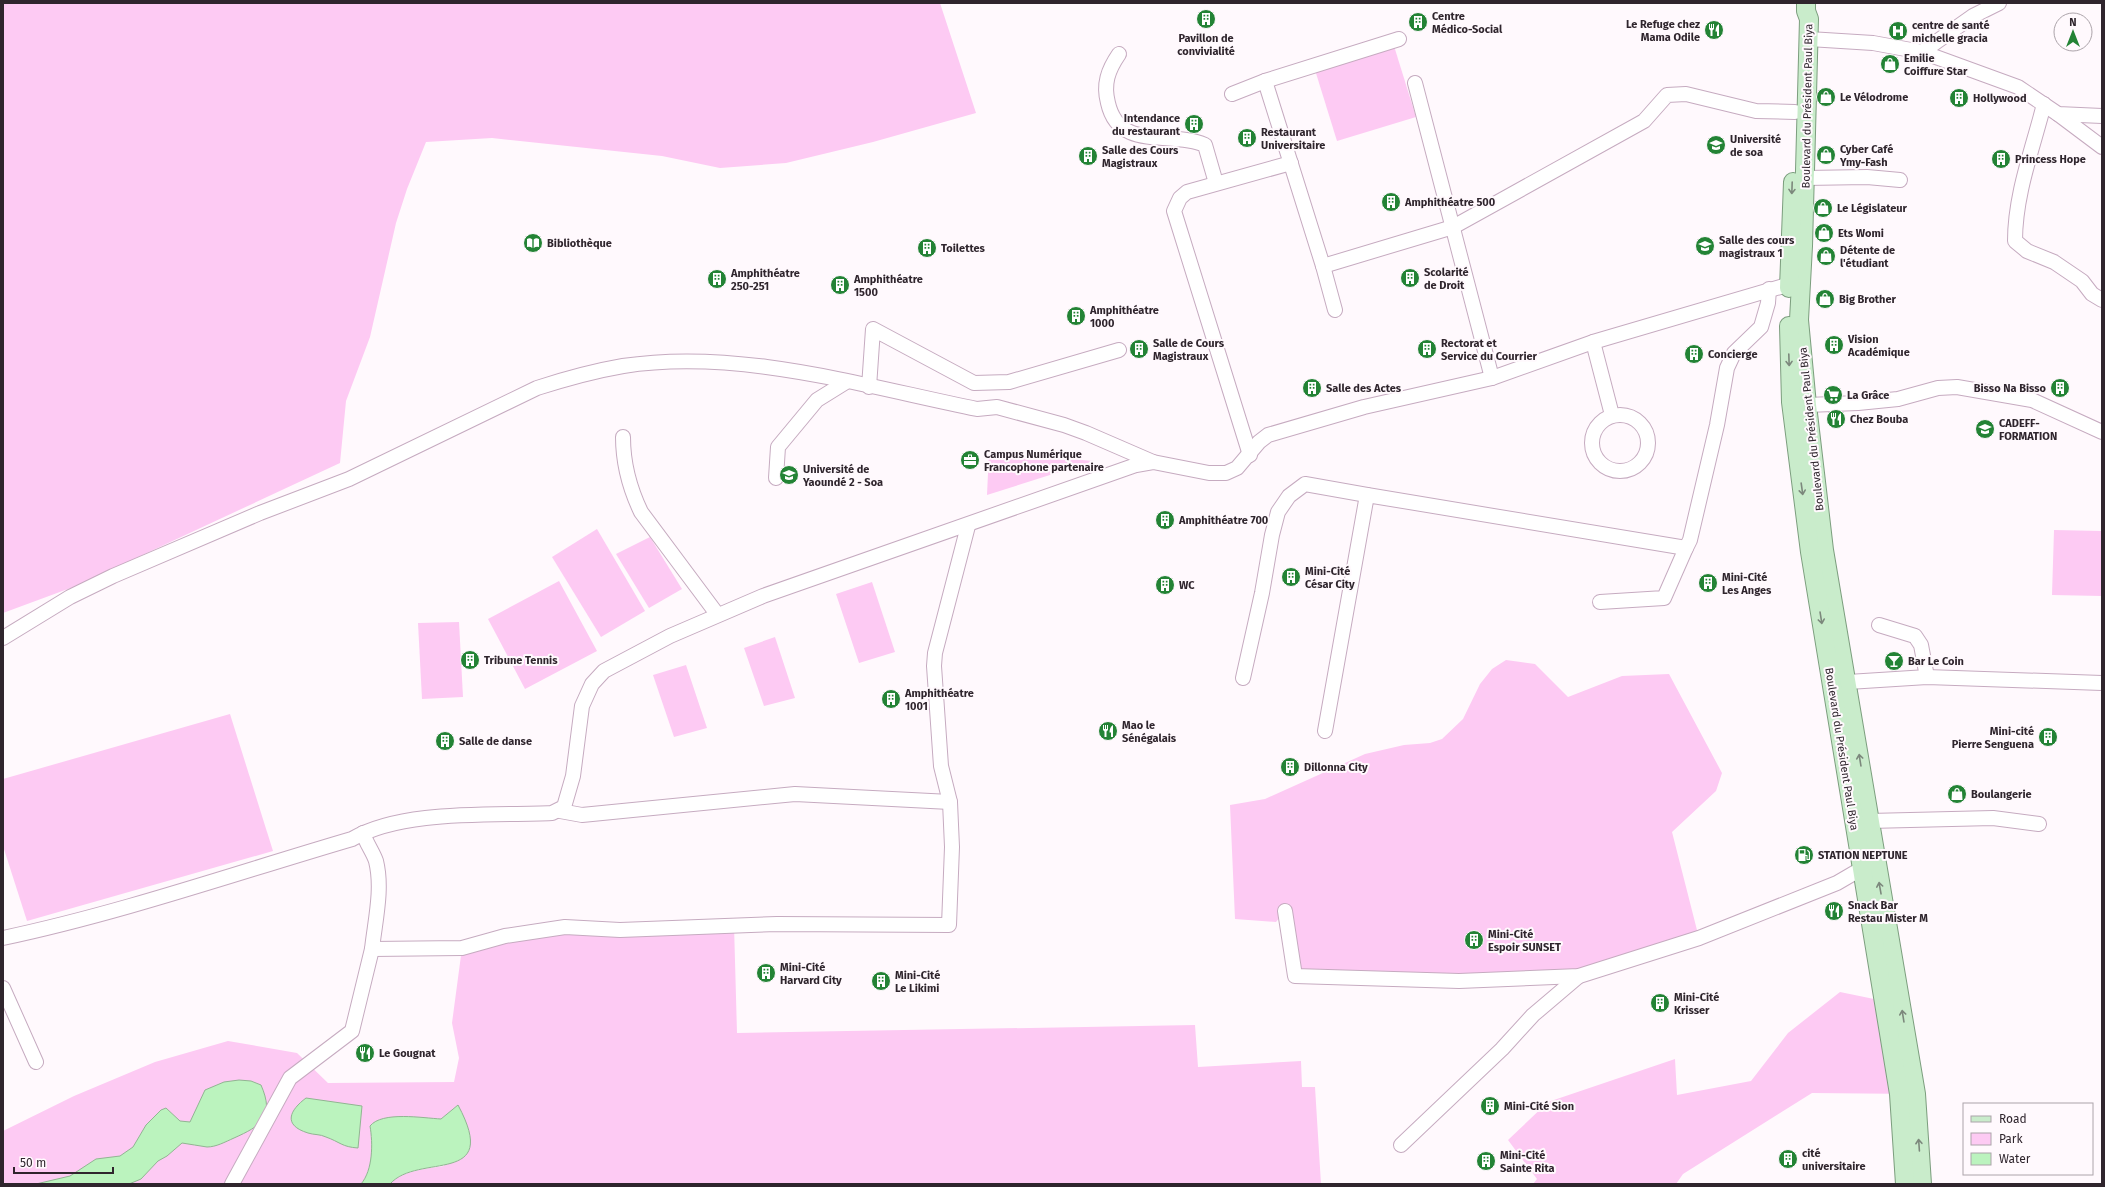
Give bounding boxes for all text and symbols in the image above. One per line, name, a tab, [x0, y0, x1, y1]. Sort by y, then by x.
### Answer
building icon: Pavillon de convivialité	[1195, 8, 1217, 30]
place label: Centre Médico-Social	[1432, 10, 1503, 36]
building icon: Centre Médico-Social	[1407, 11, 1429, 33]
north arrow	[2053, 12, 2093, 52]
text: N	[2069, 16, 2077, 29]
place label: Le Refuge chez Mama Odile	[1626, 18, 1700, 44]
restaurant icon: Le Refuge chez Mama Odile	[1703, 19, 1725, 41]
place label: centre de santé michelle gracia	[1912, 19, 1989, 45]
hospital icon: centre de santé michelle gracia	[1887, 20, 1909, 42]
street label: Boulevard du Président Paul Biya	[1800, 24, 1815, 188]
place label: Pavillon de convivialité	[1177, 32, 1235, 58]
place label: Emilie Coiffure Star	[1904, 52, 1968, 78]
shop icon: Emilie Coiffure Star	[1879, 53, 1901, 75]
shop icon: Le Vélodrome	[1815, 86, 1837, 108]
building icon: Hollywood	[1948, 87, 1970, 109]
place label: Le Vélodrome	[1840, 91, 1908, 104]
place label: Hollywood	[1973, 92, 2027, 105]
place label: Intendance du restaurant	[1112, 112, 1181, 138]
building icon: Intendance du restaurant	[1183, 113, 1205, 135]
place label: Restaurant Universitaire	[1261, 126, 1325, 152]
building icon: Restaurant Universitaire	[1236, 127, 1258, 149]
place label: Université de soa	[1730, 133, 1781, 159]
school or university icon: Université de soa	[1705, 134, 1727, 156]
place label: Cyber Café Ymy-Fash	[1839, 143, 1893, 169]
place label: Salle des Cours Magistraux	[1102, 144, 1179, 170]
shop icon: Cyber Café Ymy-Fash	[1815, 144, 1837, 166]
building icon: Salle des Cours Magistraux	[1077, 145, 1099, 167]
building icon: Princess Hope	[1990, 148, 2012, 170]
place label: Princess Hope	[2015, 153, 2086, 166]
one-way arrow	[1789, 181, 1796, 194]
building icon: Amphithéatre 500	[1380, 191, 1402, 213]
place label: Amphithéatre 500	[1404, 196, 1496, 209]
shop icon: Le Législateur	[1812, 197, 1834, 219]
place label: Le Législateur	[1837, 202, 1908, 215]
shop icon: Ets Womi	[1813, 222, 1835, 244]
place label: Ets Womi	[1838, 227, 1884, 240]
library icon: Bibliothèque	[522, 232, 544, 254]
place label: Salle des cours magistraux 1	[1719, 234, 1795, 260]
school or university icon: Salle des cours magistraux 1	[1694, 235, 1716, 257]
place label: Bibliothèque	[547, 237, 612, 250]
building icon: Toilettes	[916, 237, 938, 259]
place label: Toilettes	[941, 242, 986, 255]
place label: Détente de l'étudiant	[1840, 244, 1895, 270]
shop icon: Détente de l'étudiant	[1815, 245, 1837, 267]
place label: Scolarité de Droit	[1424, 266, 1469, 292]
place label: Amphithéatre 250-251	[730, 267, 800, 293]
building icon: Scolarité de Droit	[1399, 267, 1421, 289]
building icon: Amphithéatre 250-251	[706, 268, 728, 290]
place label: Amphithéatre 1500	[853, 273, 923, 299]
building icon: Amphithéatre 1500	[829, 274, 851, 296]
shop icon: Big Brother	[1814, 288, 1836, 310]
place label: Big Brother	[1839, 293, 1897, 306]
place label: Amphithéatre 1000	[1089, 304, 1159, 330]
building icon: Amphithéatre 1000	[1065, 305, 1087, 327]
place label: Vision Académique	[1847, 333, 1910, 359]
building icon: Vision Académique	[1823, 334, 1845, 356]
place label: Salle de Cours Magistraux	[1153, 337, 1225, 363]
place label: Rectorat et Service du Courrier	[1441, 337, 1538, 363]
building icon: Salle de Cours Magistraux	[1128, 338, 1150, 360]
building icon: Rectorat et Service du Courrier	[1416, 338, 1438, 360]
building icon: Concierge	[1683, 343, 1705, 365]
street label: Boulevard du Président Paul Biya	[1796, 346, 1827, 512]
place label: Concierge	[1708, 348, 1758, 361]
one-way arrow	[1786, 353, 1793, 366]
building icon: Salle des Actes	[1301, 377, 1323, 399]
building icon: Bisso Na Bisso	[2049, 377, 2071, 399]
place label: Salle des Actes	[1326, 382, 1402, 395]
place label: Bisso Na Bisso	[1974, 382, 2047, 395]
supermarket icon: La Grâce	[1822, 384, 1844, 406]
place label: La Grâce	[1847, 389, 1889, 402]
restaurant icon: Chez Bouba	[1825, 408, 1847, 430]
place label: Chez Bouba	[1850, 413, 1908, 426]
place label: CADEFF- FORMATION	[1999, 417, 2057, 443]
school or university icon: CADEFF- FORMATION	[1974, 418, 1996, 440]
place label: Campus Numérique Francophone partenaire	[984, 448, 1104, 474]
office icon: Campus Numérique Francophone partenaire	[959, 449, 981, 471]
place label: Université de Yaoundé 2 - Soa	[802, 463, 883, 489]
school or university icon: Université de Yaoundé 2 - Soa	[778, 464, 800, 486]
one-way arrow	[1798, 482, 1806, 495]
building icon: Amphithéatre 700	[1154, 509, 1176, 531]
place label: Amphithéatre 700	[1178, 514, 1269, 527]
place label: Mini-Cité César City	[1305, 565, 1355, 591]
building icon: Mini-Cité César City	[1280, 566, 1302, 588]
place label: Mini-Cité Les Anges	[1722, 571, 1772, 597]
building icon: Mini-Cité Les Anges	[1697, 572, 1719, 594]
building icon: WC	[1154, 574, 1176, 596]
place label: WC	[1179, 579, 1195, 592]
one-way arrow	[1817, 611, 1825, 624]
building icon: Tribune Tennis	[459, 649, 481, 671]
bar icon: Bar Le Coin	[1883, 650, 1905, 672]
place label: Tribune Tennis	[484, 654, 558, 667]
place label: Bar Le Coin	[1908, 655, 1964, 668]
street label: Boulevard du Président Paul Biya	[1822, 667, 1861, 831]
place label: Amphithéatre 1001	[904, 687, 974, 713]
building icon: Amphithéatre 1001	[880, 688, 902, 710]
place label: Mao le Sénégalais	[1122, 719, 1177, 745]
restaurant icon: Mao le Sénégalais	[1097, 720, 1119, 742]
place label: Mini-cité Pierre Senguena	[1952, 725, 2034, 751]
building icon: Mini-cité Pierre Senguena	[2037, 726, 2059, 748]
building icon: Salle de danse	[434, 730, 456, 752]
place label: Salle de danse	[459, 735, 532, 748]
one-way arrow	[1856, 754, 1864, 767]
building icon: Dillonna City	[1279, 756, 1301, 778]
place label: Dillonna City	[1304, 761, 1368, 774]
shop icon: Boulangerie	[1946, 783, 1968, 805]
place label: Boulangerie	[1971, 788, 2032, 801]
fuel station icon: STATION NEPTUNE	[1793, 844, 1815, 866]
place label: STATION NEPTUNE	[1818, 849, 1908, 862]
one-way arrow	[1876, 882, 1884, 895]
place label: Snack Bar Restau Mister M	[1848, 899, 1928, 925]
restaurant icon: Snack Bar Restau Mister M	[1823, 900, 1845, 922]
place label: Mini-Cité Espoir SUNSET	[1488, 928, 1561, 954]
building icon: Mini-Cité Espoir SUNSET	[1463, 929, 1485, 951]
place label: Mini-Cité Harvard City	[780, 961, 842, 987]
building icon: Mini-Cité Harvard City	[755, 962, 777, 984]
place label: Mini-Cité Le Likimi	[895, 969, 940, 995]
building icon: Mini-Cité Le Likimi	[870, 970, 892, 992]
place label: Mini-Cité Krisser	[1674, 991, 1719, 1017]
building icon: Mini-Cité Krisser	[1649, 992, 1671, 1014]
one-way arrow	[1899, 1010, 1907, 1023]
restaurant icon: Le Gougnat	[354, 1042, 376, 1064]
place label: Le Gougnat	[379, 1047, 436, 1060]
building icon: Mini-Cité Sion	[1479, 1095, 1501, 1117]
place label: Mini-Cité Sion	[1504, 1100, 1574, 1113]
legend	[1963, 1103, 2093, 1175]
text: Road	[1999, 1112, 2027, 1126]
text: Park	[1999, 1132, 2023, 1146]
one-way arrow	[1916, 1139, 1923, 1152]
place label: cité universitaire	[1802, 1147, 1865, 1173]
building icon: cité universitaire	[1777, 1148, 1799, 1170]
scale bar	[14, 1149, 113, 1175]
place label: Mini-Cité Sainte Rita	[1500, 1149, 1555, 1175]
building icon: Mini-Cité Sainte Rita	[1475, 1150, 1497, 1172]
text: Water	[1999, 1152, 2031, 1166]
text: 50 m	[20, 1156, 46, 1170]

